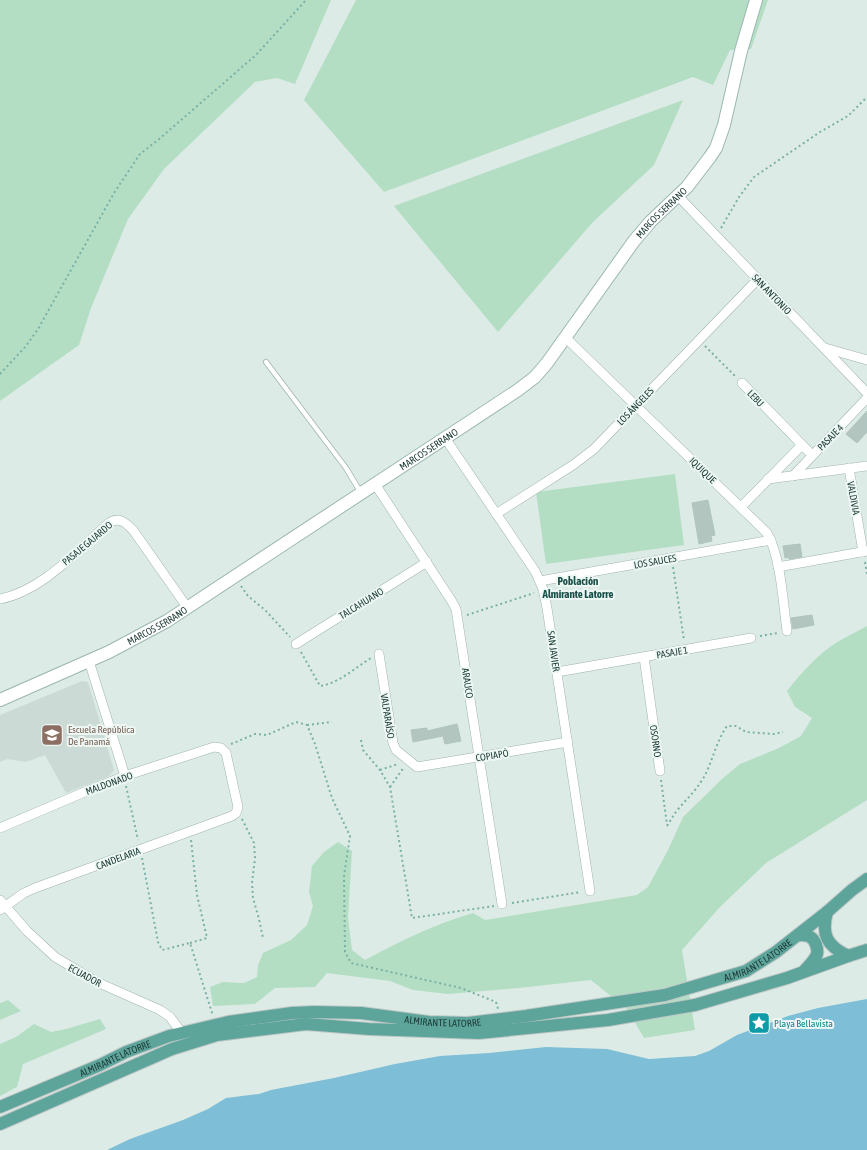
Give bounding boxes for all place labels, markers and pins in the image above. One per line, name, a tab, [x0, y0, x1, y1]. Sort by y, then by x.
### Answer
school or university icon: Escuela República De Panamá	[39, 722, 65, 748]
place label: Escuela República De Panamá	[68, 724, 135, 747]
place icon: Playa Bellavista	[746, 1010, 772, 1036]
place label: Playa Bellavista	[774, 1018, 833, 1029]

